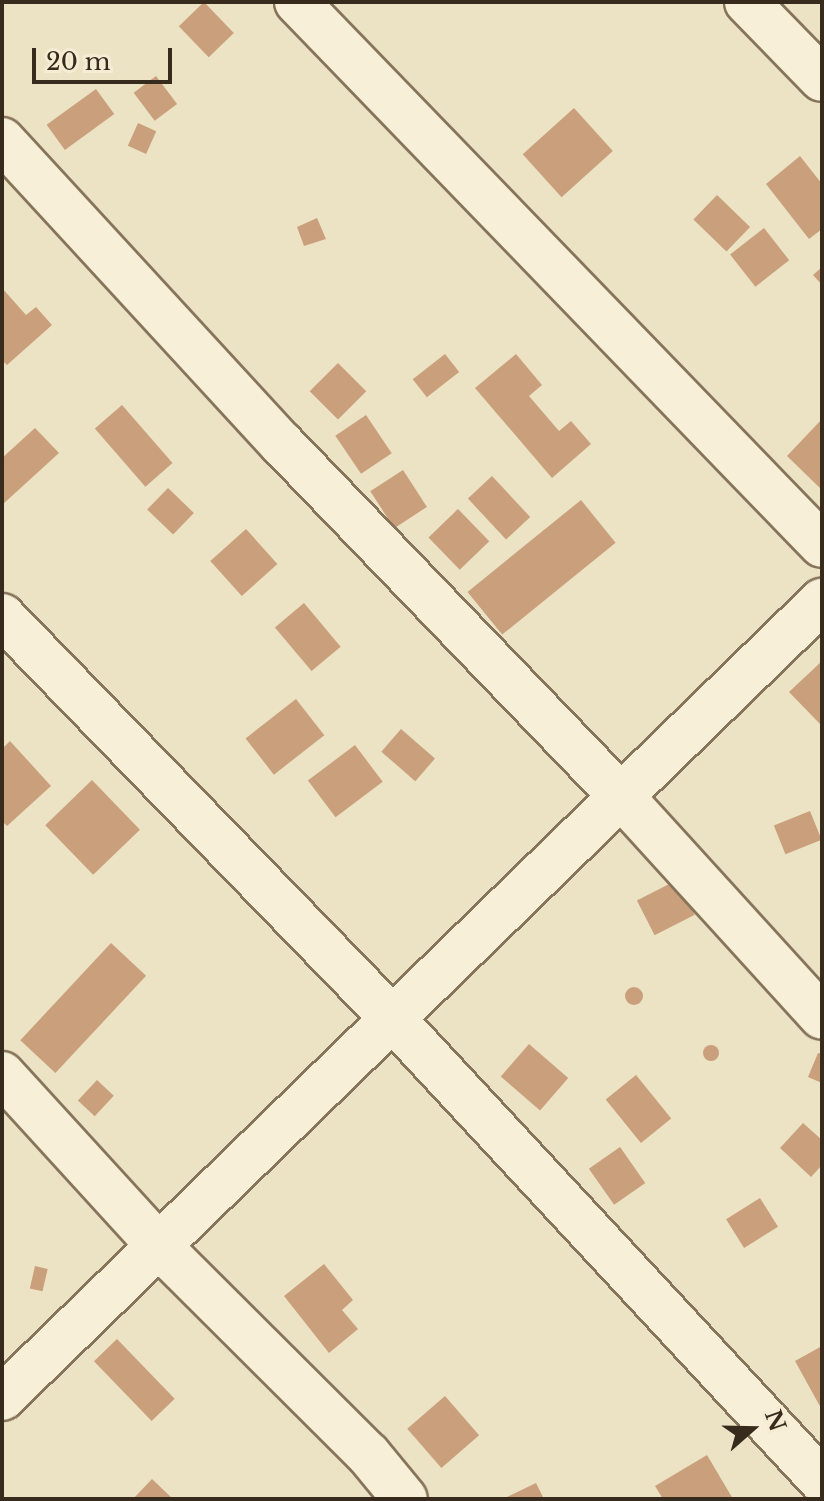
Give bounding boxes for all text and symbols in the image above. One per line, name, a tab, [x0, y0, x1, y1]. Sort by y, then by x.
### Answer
scale bar	[36, 32, 176, 82]
text: 20 m	[46, 47, 111, 76]
north arrow	[712, 1389, 792, 1469]
text: N	[759, 1406, 791, 1435]

